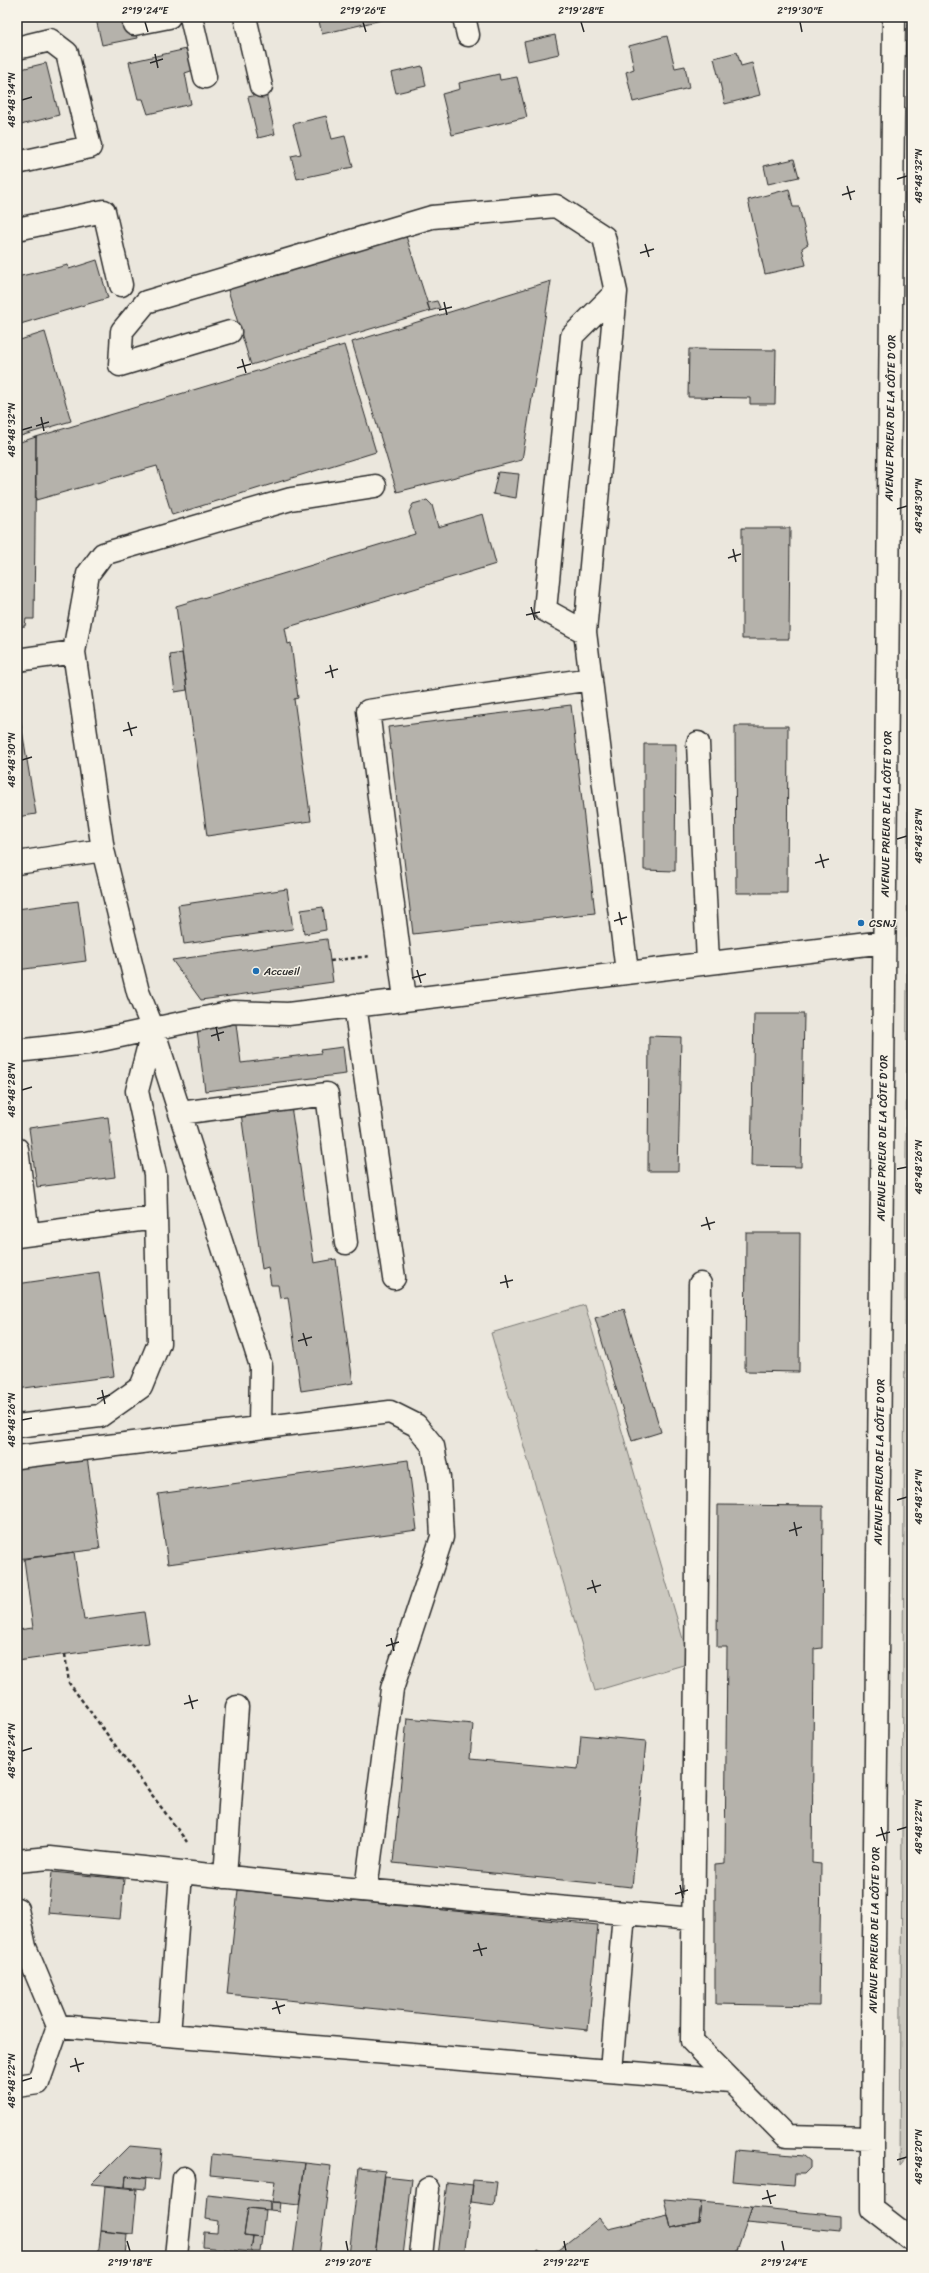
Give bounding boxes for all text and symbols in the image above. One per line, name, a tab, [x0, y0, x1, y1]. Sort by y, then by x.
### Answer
text: 2°19'24"E	[122, 2, 169, 20]
text: 2°19'26"E	[340, 2, 387, 20]
text: 2°19'28"E	[558, 2, 605, 20]
text: 2°19'30"E	[777, 2, 824, 20]
text: 48°48'34"N	[3, 72, 21, 128]
text: 48°48'32"N	[910, 148, 928, 203]
street label: AVENUE PRIEUR DE LA CÔTE D'OR	[880, 334, 901, 502]
text: 48°48'32"N	[3, 402, 21, 457]
text: 48°48'30"N	[910, 478, 928, 534]
street label: AVENUE PRIEUR DE LA CÔTE D'OR	[876, 730, 897, 898]
text: 48°48'30"N	[3, 732, 21, 788]
text: 48°48'28"N	[910, 808, 928, 864]
place label: CSNJ	[869, 914, 897, 933]
marker: CSNJ	[856, 918, 866, 928]
place label: Accueil	[263, 962, 301, 981]
marker: Accueil	[251, 966, 261, 976]
street label: AVENUE PRIEUR DE LA CÔTE D'OR	[872, 1054, 893, 1222]
text: 48°48'28"N	[3, 1062, 21, 1118]
text: 48°48'26"N	[910, 1139, 928, 1195]
street label: AVENUE PRIEUR DE LA CÔTE D'OR	[869, 1378, 890, 1546]
text: 48°48'26"N	[3, 1392, 21, 1448]
text: 48°48'24"N	[910, 1469, 928, 1525]
text: 48°48'24"N	[3, 1723, 21, 1779]
text: 48°48'22"N	[910, 1799, 928, 1855]
street label: AVENUE PRIEUR DE LA CÔTE D'OR	[864, 1846, 885, 2014]
text: 48°48'22"N	[3, 2053, 21, 2109]
text: 48°48'20"N	[910, 2129, 928, 2185]
text: 2°19'18"E	[108, 2254, 154, 2272]
text: 2°19'20"E	[325, 2254, 372, 2272]
text: 2°19'22"E	[543, 2254, 590, 2272]
text: 2°19'24"E	[761, 2254, 808, 2272]

